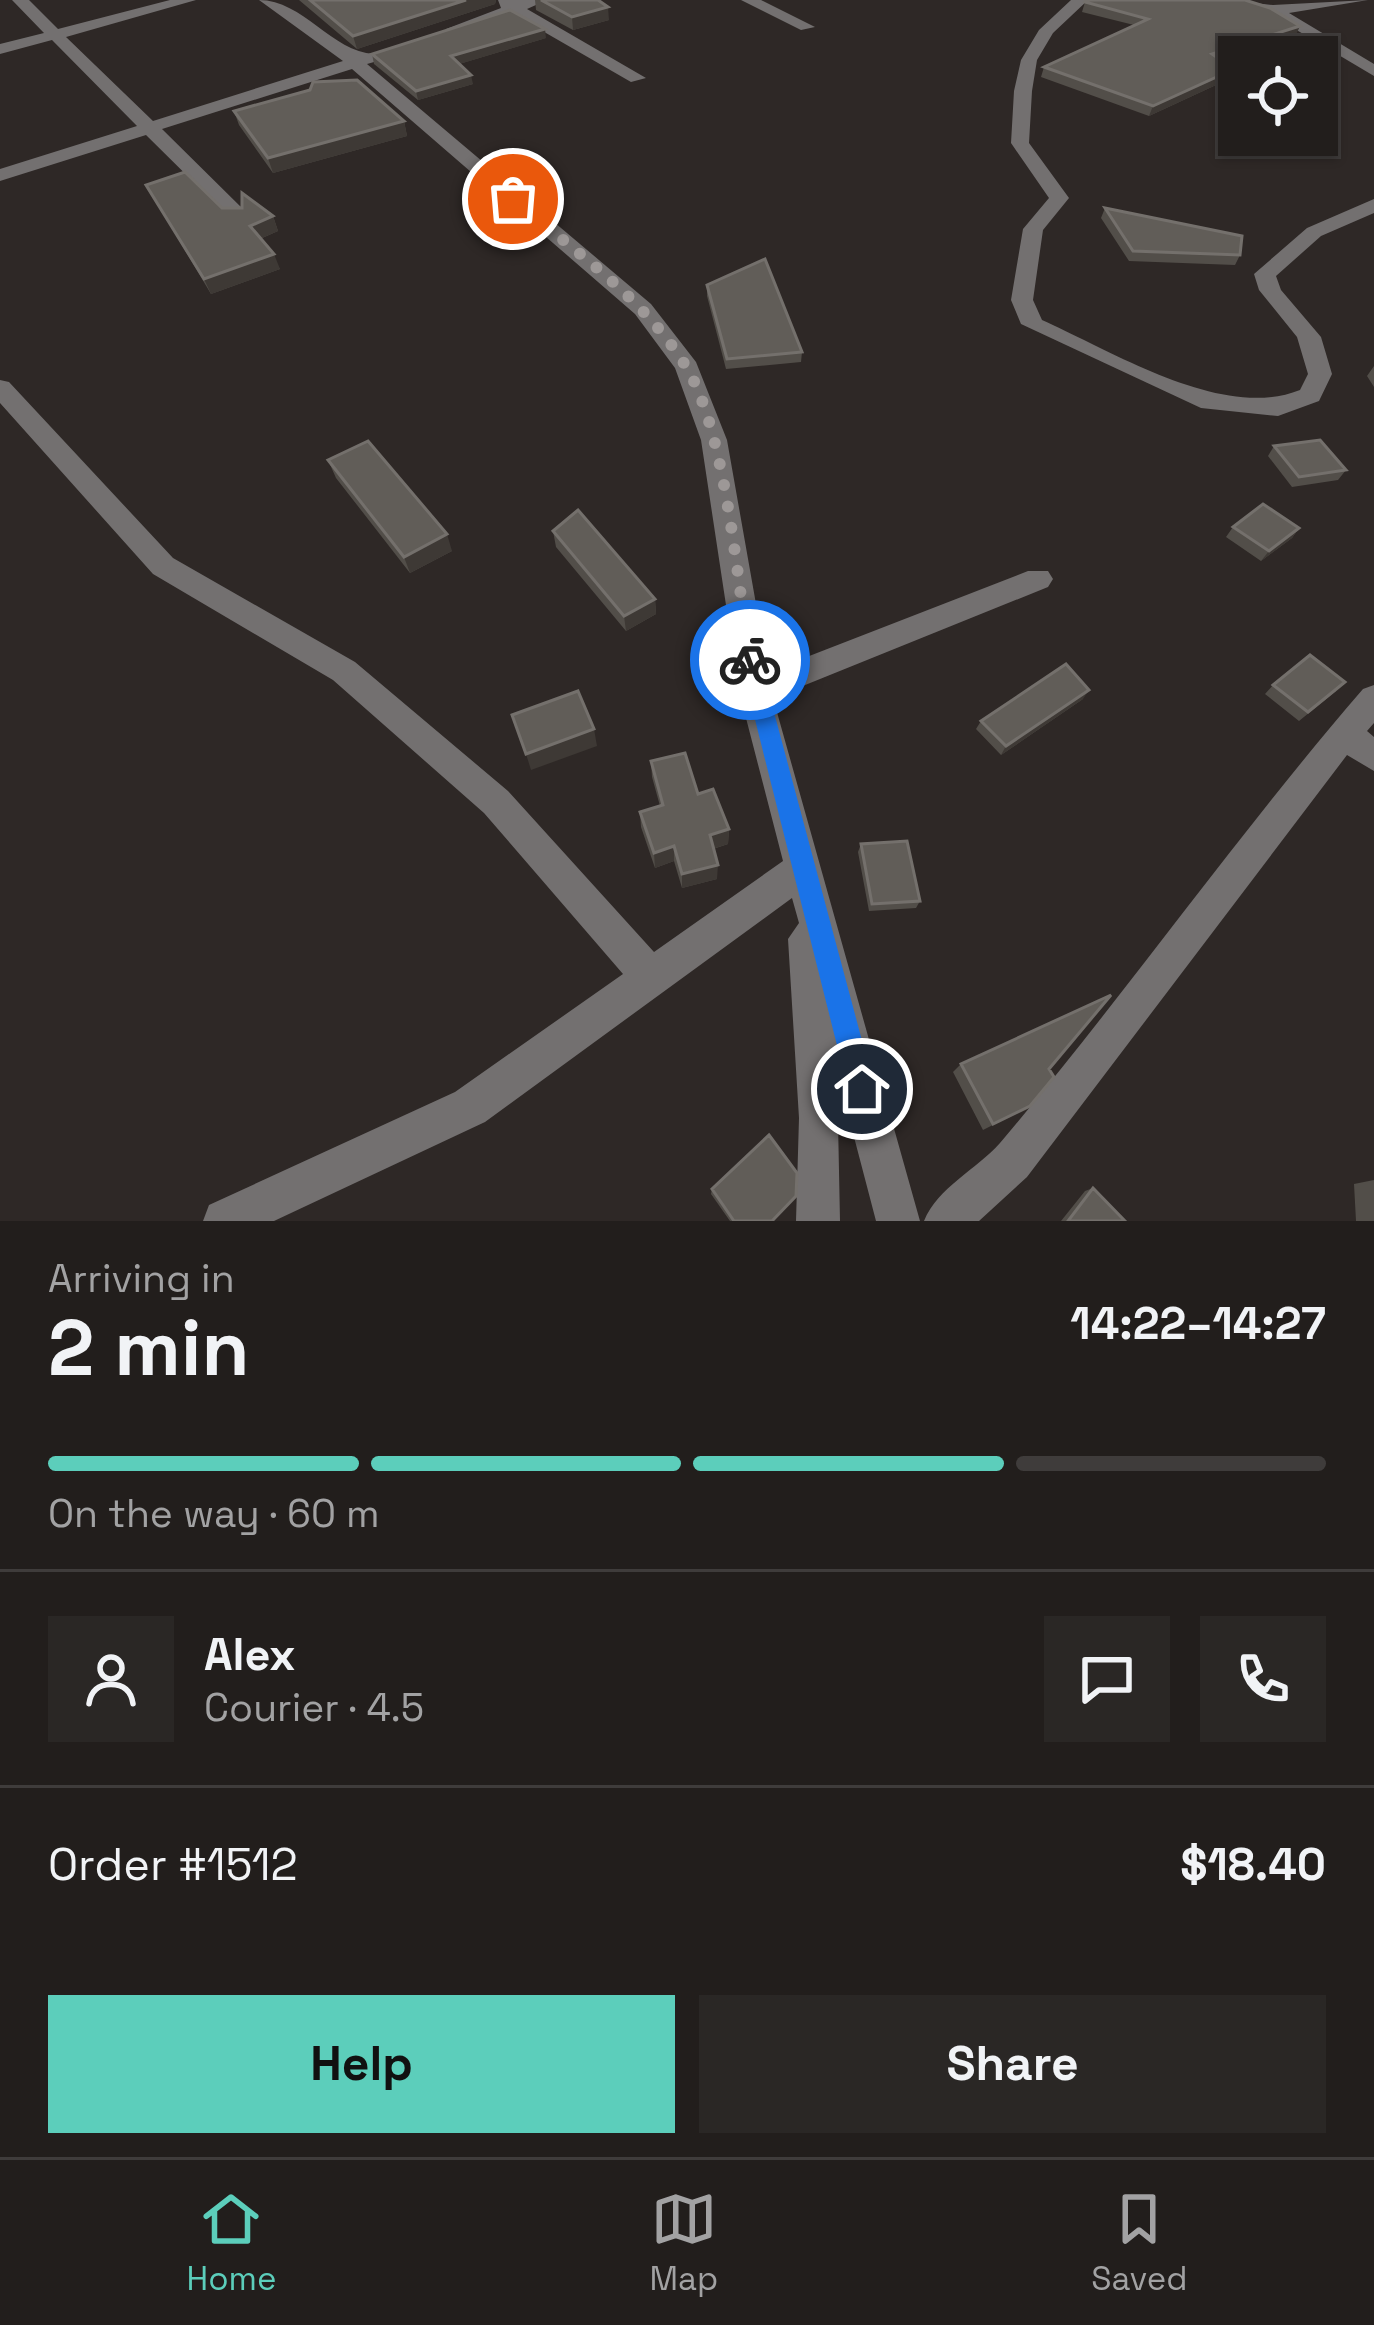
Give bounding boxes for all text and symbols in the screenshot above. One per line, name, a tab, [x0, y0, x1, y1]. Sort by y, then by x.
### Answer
map controls	[1218, 36, 1338, 156]
button: locate	[1218, 36, 1338, 156]
pin	[462, 148, 564, 250]
icon: bag	[480, 166, 546, 232]
courier	[690, 600, 810, 720]
icon: bike	[717, 627, 783, 693]
pin	[811, 1038, 913, 1140]
icon: home	[829, 1056, 895, 1122]
text: Arriving in	[48, 1254, 235, 1303]
text: 14:22–14:27	[1070, 1295, 1326, 1352]
text: 2 min	[48, 1298, 250, 1398]
text: On the way · 60 m	[48, 1489, 379, 1538]
button: person	[48, 1616, 174, 1742]
button: chat	[1044, 1616, 1170, 1742]
button: phone	[1200, 1616, 1326, 1742]
text: Alex	[204, 1626, 296, 1683]
text: Courier · 4.5	[204, 1683, 424, 1732]
text: Order #1512	[48, 1836, 298, 1893]
text: $18.40	[1180, 1836, 1326, 1893]
button: Help	[48, 1995, 675, 2133]
button: Share	[699, 1995, 1326, 2133]
tab: Home	[187, 2186, 276, 2300]
tab: Map	[649, 2186, 718, 2300]
tab: Saved	[1091, 2186, 1187, 2300]

